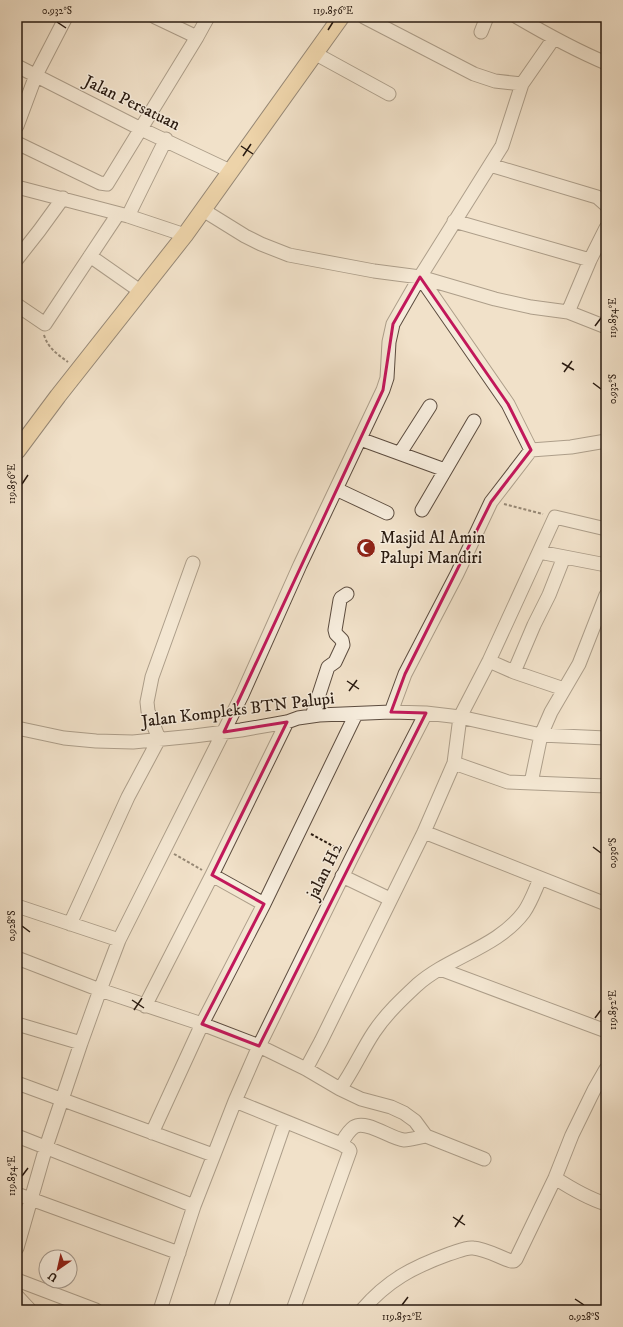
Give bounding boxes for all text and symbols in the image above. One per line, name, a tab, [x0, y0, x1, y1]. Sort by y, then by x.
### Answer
text: 0.932°S	[42, 5, 72, 17]
text: 119.856°E	[313, 5, 353, 17]
street label: Jalan Persatuan	[79, 69, 184, 136]
text: 119.854°E	[607, 298, 619, 338]
text: 0.932°S	[607, 374, 619, 404]
text: 119.856°E	[6, 464, 18, 504]
place label: Masjid Al Amin Palupi Mandiri	[380, 527, 486, 569]
mosque icon: Masjid Al Amin Palupi Mandiri	[355, 537, 377, 559]
street label: Jalan Kompleks BTN Palupi	[138, 687, 336, 733]
text: 0.930°S	[607, 838, 619, 868]
street label: jalan H2	[301, 839, 348, 905]
text: 0.928°S	[6, 910, 18, 942]
text: 119.852°E	[607, 990, 619, 1030]
text: 119.854°E	[6, 1156, 18, 1196]
north arrow	[38, 1249, 78, 1289]
text: U	[45, 1268, 60, 1285]
text: 119.852°E	[382, 1311, 422, 1323]
text: 0.928°S	[568, 1311, 600, 1323]

